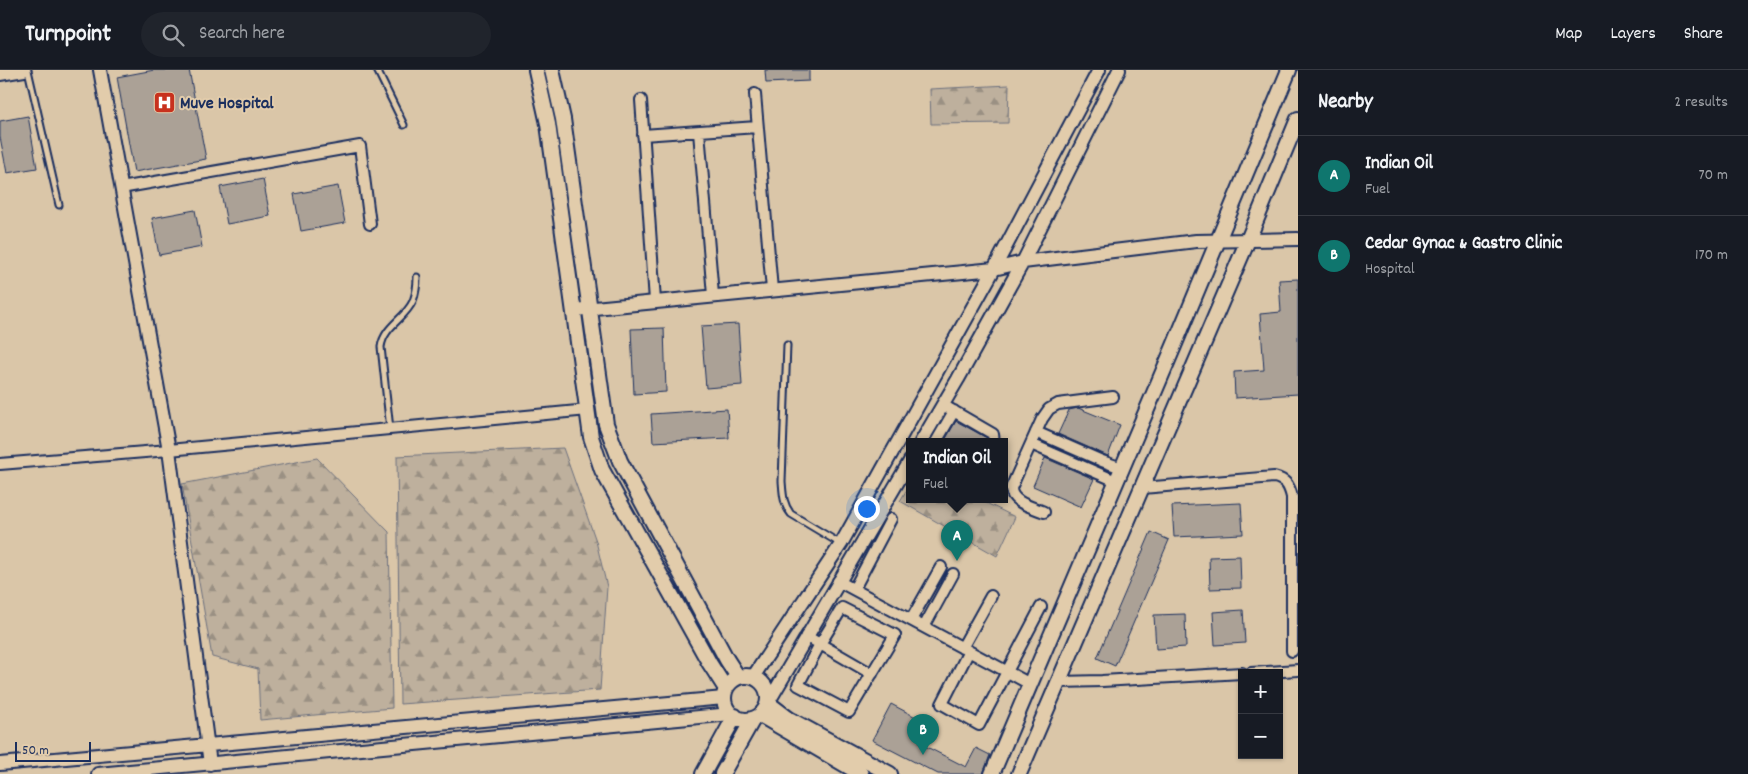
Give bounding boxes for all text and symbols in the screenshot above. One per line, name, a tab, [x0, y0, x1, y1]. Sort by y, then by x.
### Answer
search box	[141, 12, 491, 57]
text: Turnpoint	[25, 18, 111, 52]
icon: search	[159, 21, 187, 49]
text: Search here	[199, 21, 285, 48]
text: Map	[1555, 22, 1582, 47]
text: Layers	[1610, 22, 1656, 47]
text: Share	[1684, 22, 1723, 47]
text: Nearby	[1318, 88, 1373, 118]
hospital icon: Muve Hospital	[152, 90, 176, 114]
text: 2 results	[1674, 91, 1728, 114]
place label: Muve Hospital	[180, 92, 274, 117]
text: Indian Oil	[1365, 151, 1433, 178]
text: A	[1330, 164, 1338, 187]
text: 70 m	[1698, 164, 1728, 187]
text: Fuel	[1365, 178, 1390, 201]
text: Cedar Gynac & Gastro Clinic	[1365, 231, 1562, 258]
text: B	[1330, 244, 1338, 267]
text: 170 m	[1695, 244, 1728, 267]
text: Hospital	[1365, 258, 1415, 281]
popup	[906, 438, 1008, 503]
text: Indian Oil	[923, 446, 991, 473]
text: Fuel	[923, 473, 948, 496]
your location	[854, 496, 880, 522]
pin: A	[941, 520, 973, 561]
map controls	[1238, 669, 1283, 759]
button: +	[1238, 669, 1283, 714]
pin: B	[907, 714, 939, 755]
button: −	[1238, 714, 1283, 759]
scale bar	[15, 739, 91, 762]
text: 50 m	[22, 741, 49, 761]

